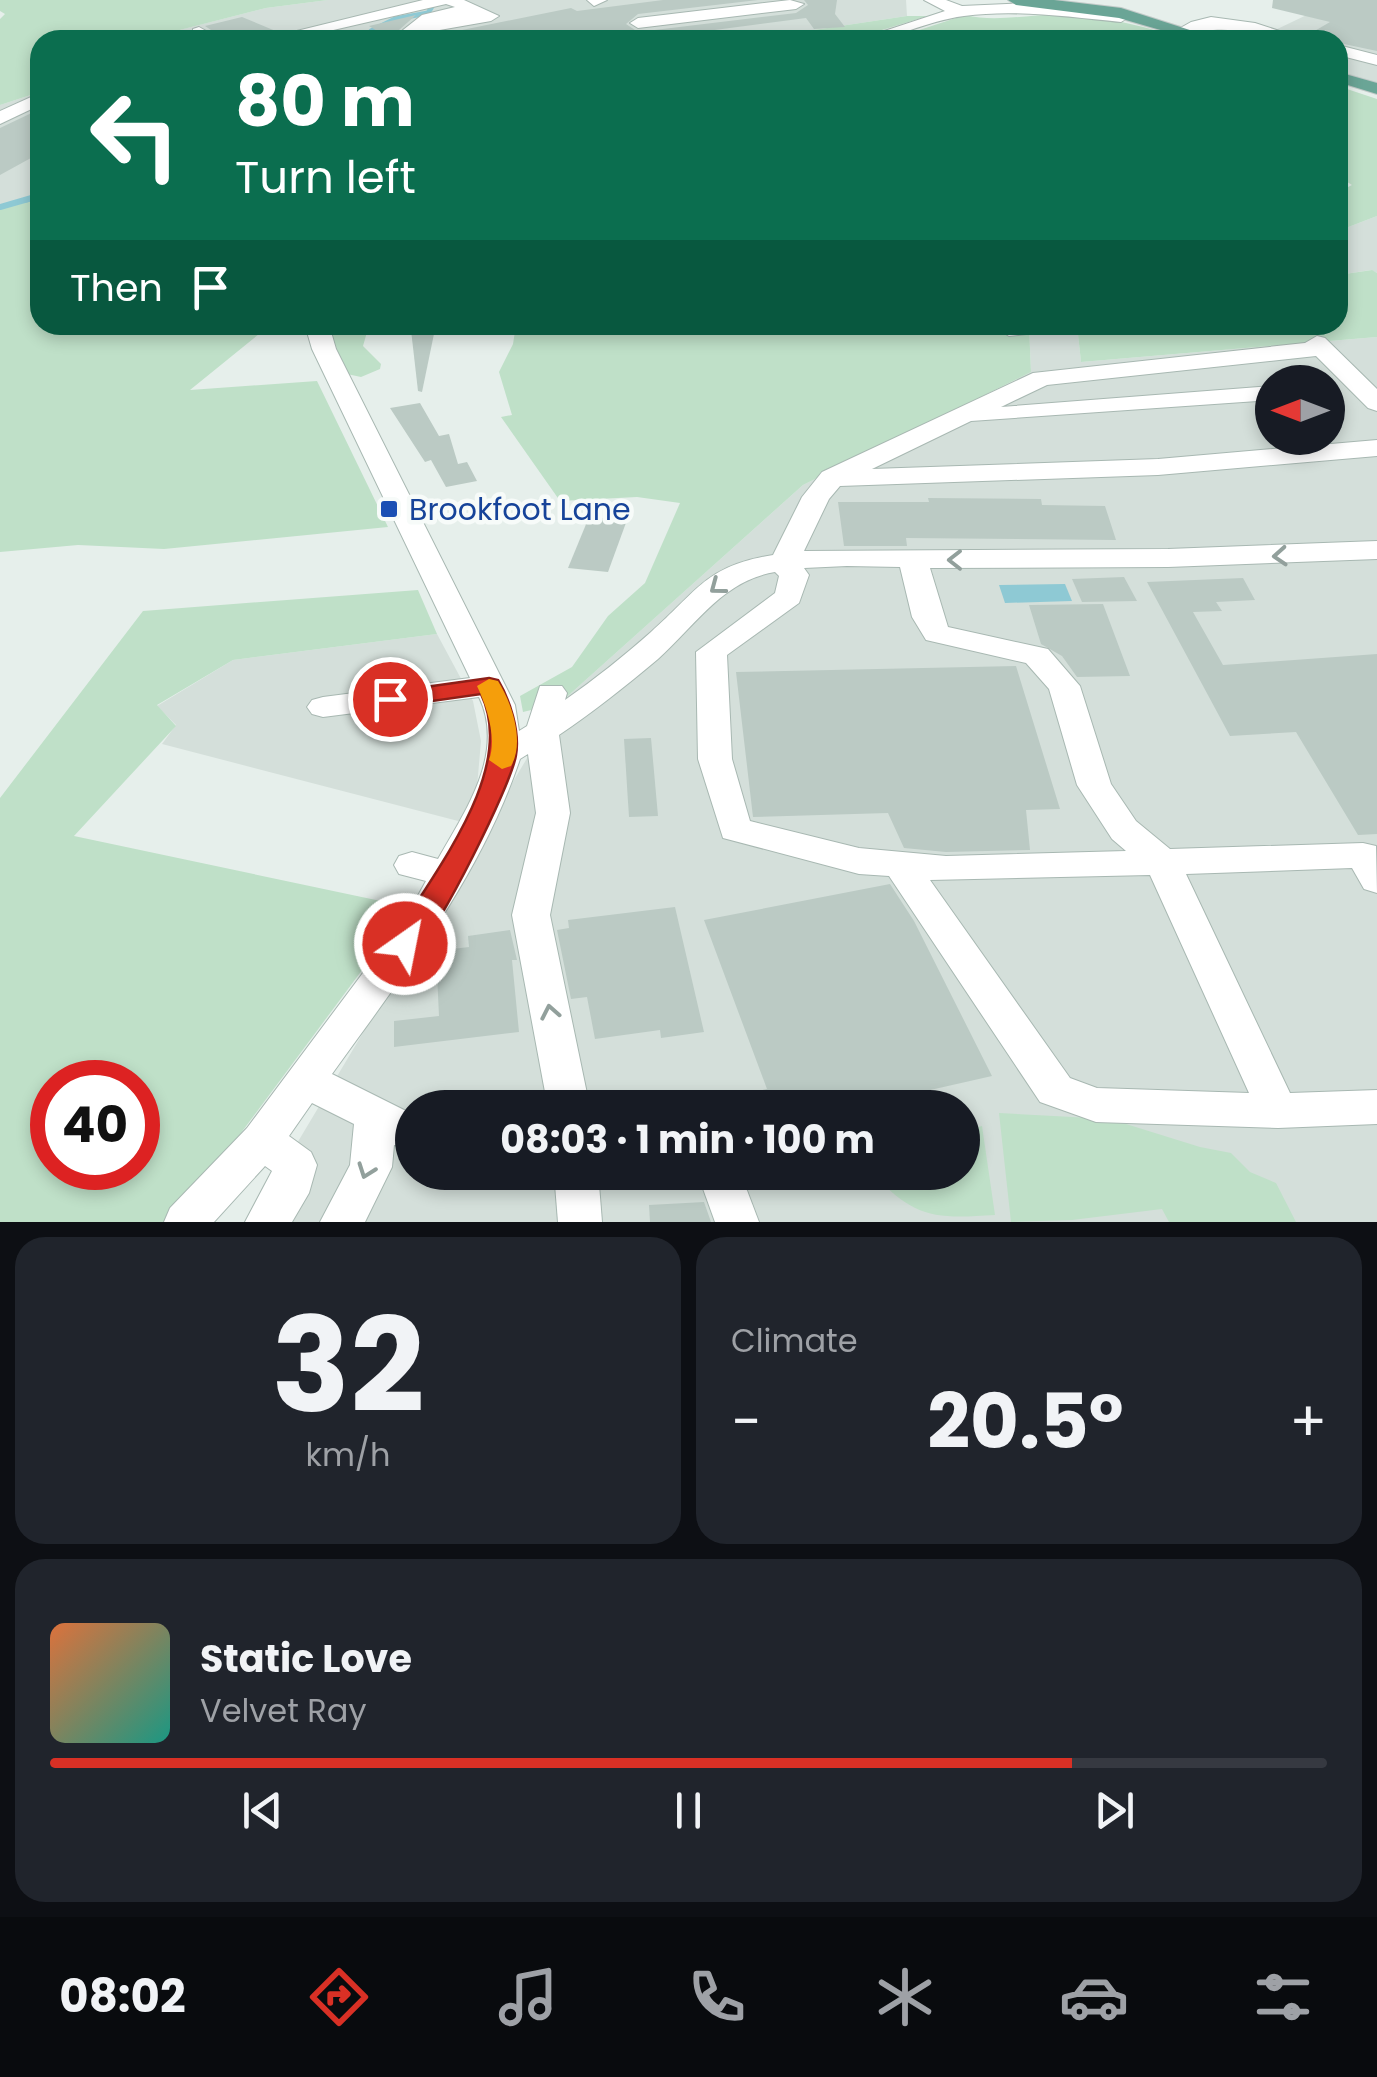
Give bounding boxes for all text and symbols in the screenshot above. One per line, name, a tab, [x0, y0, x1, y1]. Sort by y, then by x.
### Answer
text: 80 m	[235, 52, 415, 151]
icon: left	[70, 70, 200, 200]
text: Turn left	[235, 146, 416, 209]
icon: arrive	[183, 260, 238, 315]
text: Then	[70, 261, 163, 314]
north arrow	[1255, 365, 1345, 455]
map controls	[1255, 365, 1345, 455]
place label: Brookfoot Lane	[409, 488, 631, 531]
marker: Brookfoot Lane	[378, 498, 400, 520]
one-way arrow	[1271, 545, 1287, 567]
one-way arrow	[946, 549, 962, 571]
one-way arrow	[710, 575, 728, 592]
pin	[348, 657, 433, 742]
icon: arrive	[363, 672, 418, 727]
position arrow	[353, 892, 457, 996]
one-way arrow	[540, 1004, 561, 1021]
speed limit sign: 40	[30, 1060, 160, 1190]
text: 08:03 · 1 min · 100 m	[500, 1113, 875, 1166]
one-way arrow	[358, 1161, 378, 1179]
text: 32	[272, 1274, 424, 1457]
text: Climate	[731, 1318, 858, 1363]
text: 20.5°	[927, 1369, 1124, 1474]
text: −	[731, 1383, 761, 1460]
text: +	[1289, 1383, 1327, 1460]
text: km/h	[305, 1432, 391, 1477]
text: Static Love	[200, 1632, 412, 1685]
text: Velvet Ray	[200, 1688, 366, 1733]
icon: previous	[235, 1783, 290, 1838]
icon: pause	[661, 1783, 716, 1838]
icon: next	[1087, 1783, 1142, 1838]
icon: directions	[304, 1962, 374, 2032]
icon: music	[493, 1962, 563, 2032]
icon: phone	[682, 1962, 752, 2032]
icon: climate	[870, 1962, 940, 2032]
icon: car	[1059, 1962, 1129, 2032]
icon: filters	[1248, 1962, 1318, 2032]
text: 08:02	[59, 1965, 186, 2028]

